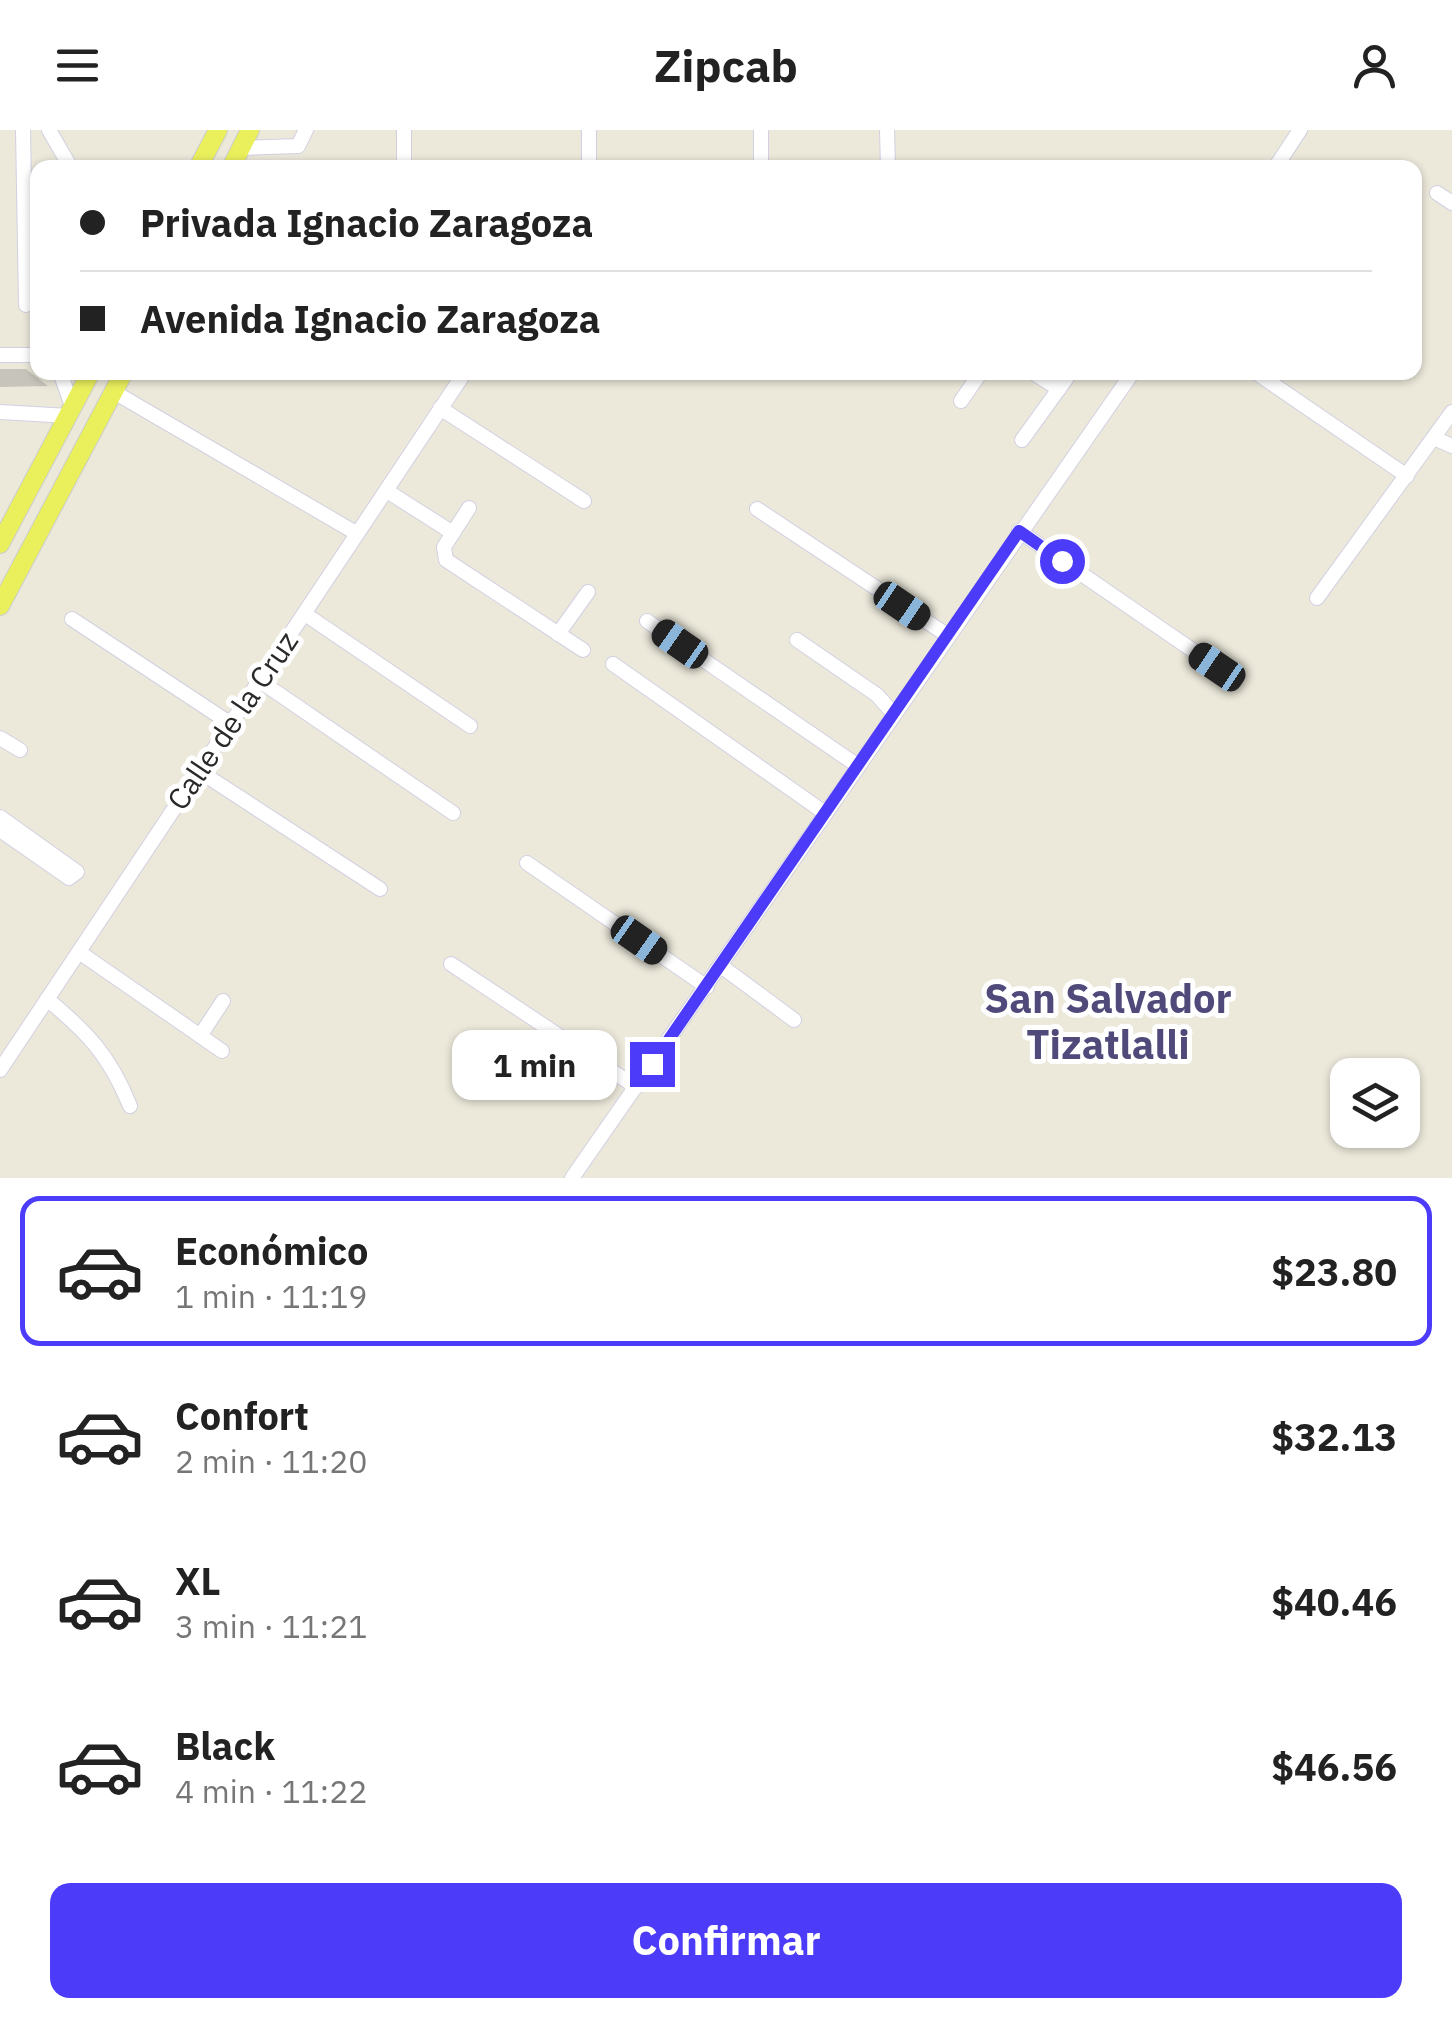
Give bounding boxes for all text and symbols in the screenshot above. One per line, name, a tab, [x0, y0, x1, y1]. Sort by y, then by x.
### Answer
text: Zipcab	[654, 36, 798, 94]
icon: menu	[50, 38, 105, 93]
icon: person	[1347, 38, 1402, 93]
text: Privada Ignacio Zaragoza	[140, 198, 593, 247]
text: Avenida Ignacio Zaragoza	[140, 294, 601, 343]
route start	[1040, 539, 1085, 584]
car	[869, 577, 935, 635]
car	[647, 615, 713, 673]
street label: Calle de la Cruz	[158, 623, 306, 817]
car	[1184, 638, 1250, 696]
car	[606, 911, 672, 969]
district label: San Salvador Tizatlalli	[984, 972, 1232, 1070]
callout: 1 min	[452, 1029, 617, 1099]
route end	[630, 1042, 675, 1087]
text: 1 min	[493, 1044, 576, 1086]
map controls	[1330, 1058, 1420, 1148]
button: layers	[1330, 1058, 1420, 1148]
icon: car	[55, 1226, 145, 1316]
text: Económico	[175, 1226, 368, 1275]
text: $23.80	[1271, 1247, 1397, 1296]
text: 1 min · 11:19	[175, 1275, 368, 1317]
icon: car	[55, 1391, 145, 1481]
text: Confort	[175, 1391, 309, 1440]
text: $32.13	[1271, 1412, 1397, 1461]
text: 2 min · 11:20	[175, 1440, 368, 1482]
icon: car	[55, 1556, 145, 1646]
text: XL	[175, 1556, 221, 1605]
text: $40.46	[1271, 1577, 1397, 1626]
text: 3 min · 11:21	[175, 1605, 368, 1647]
icon: car	[55, 1721, 145, 1811]
text: Black	[175, 1721, 275, 1770]
text: $46.56	[1271, 1742, 1397, 1791]
text: 4 min · 11:22	[175, 1770, 368, 1812]
button: Confirmar	[50, 1883, 1402, 1998]

